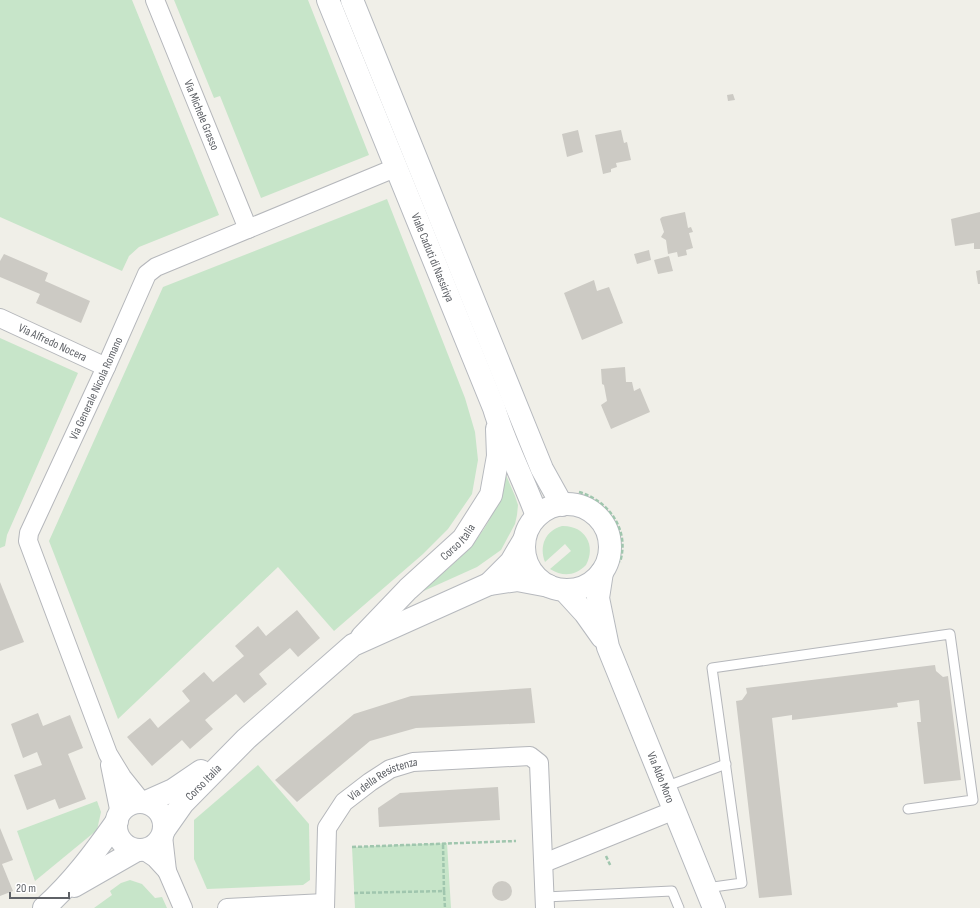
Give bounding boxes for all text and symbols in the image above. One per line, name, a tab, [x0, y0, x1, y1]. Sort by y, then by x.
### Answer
street label: Via Michele Grasso	[181, 77, 223, 152]
street label: Viale Caduti di Nassiriya	[408, 211, 458, 305]
street label: Via Alfredo Nocera	[16, 320, 90, 365]
street label: Via Generale Nicola Romano	[66, 334, 126, 442]
street label: Corso Italia	[437, 520, 479, 564]
street label: Via Aldo Moro	[644, 749, 678, 805]
street label: Via della Resistenza	[345, 754, 418, 804]
street label: Corso Italia	[182, 761, 225, 804]
scale bar	[10, 874, 69, 900]
text: 20 m	[16, 881, 36, 896]

